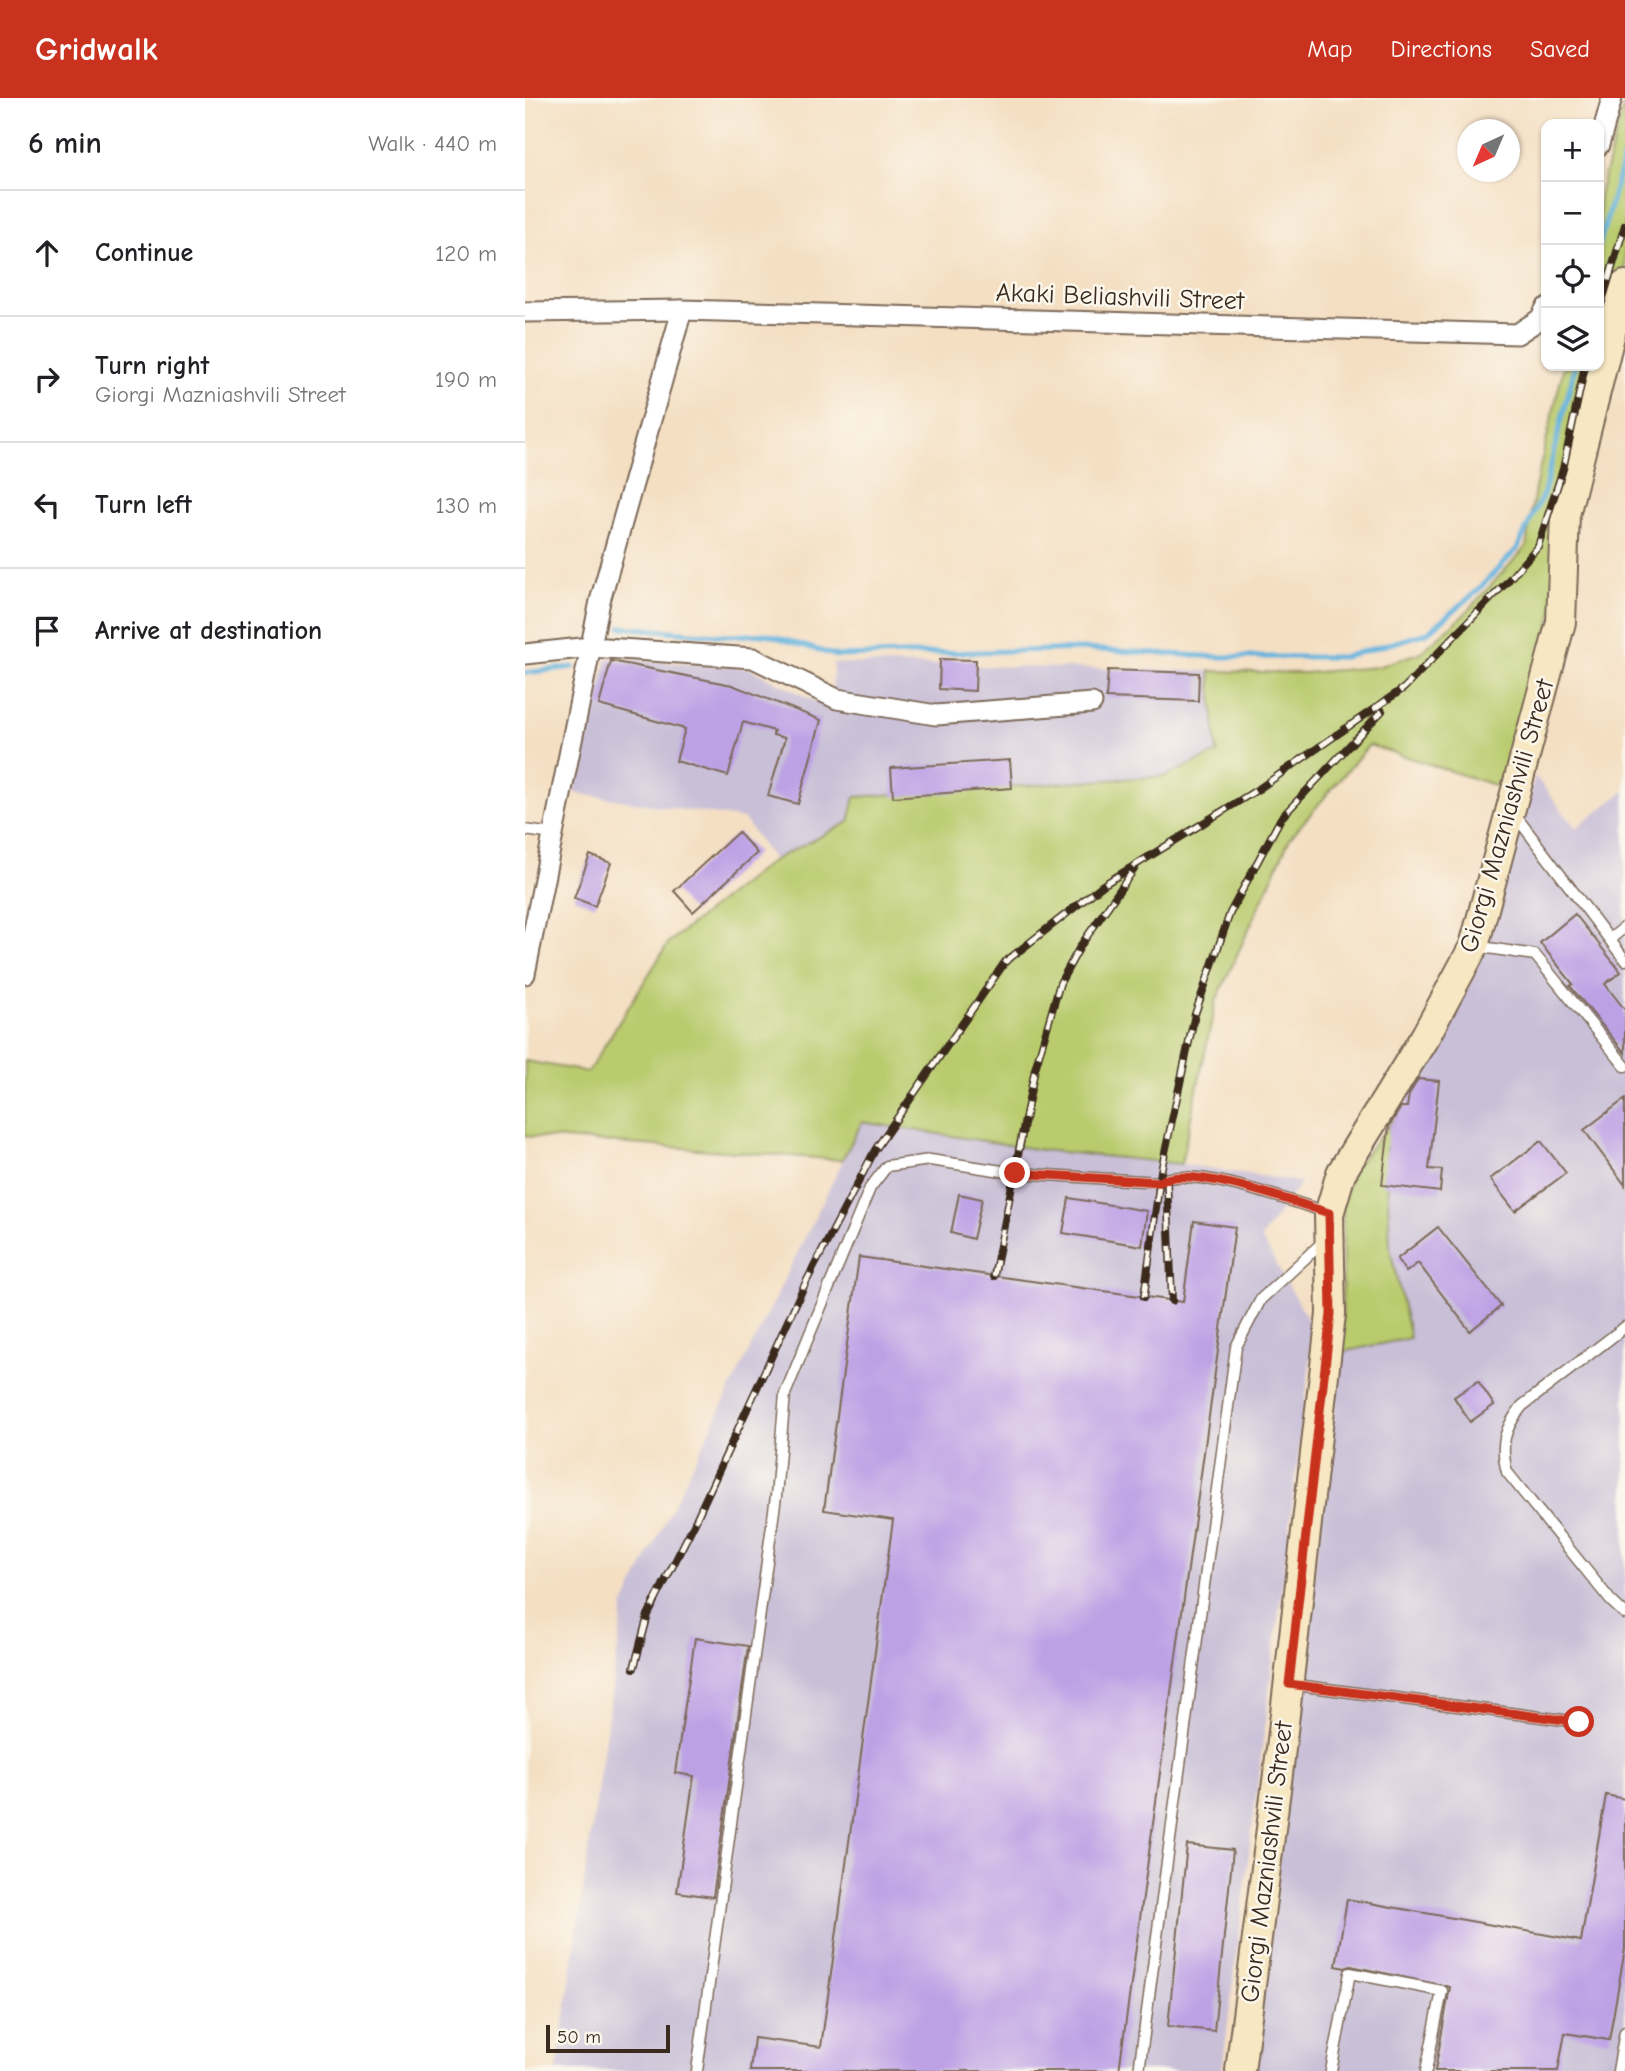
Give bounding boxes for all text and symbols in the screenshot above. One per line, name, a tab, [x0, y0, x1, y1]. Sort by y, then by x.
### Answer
text: Gridwalk	[35, 30, 158, 68]
text: Map	[1307, 35, 1353, 63]
text: Directions	[1391, 35, 1492, 63]
text: Saved	[1530, 35, 1590, 63]
north arrow	[1457, 119, 1520, 182]
map controls	[1541, 119, 1604, 371]
button: +	[1541, 119, 1604, 182]
text: 6 min	[28, 126, 102, 161]
text: Walk · 440 m	[368, 130, 497, 157]
button: −	[1541, 182, 1604, 245]
icon: ahead	[28, 234, 66, 272]
text: Continue	[95, 238, 193, 268]
text: 120 m	[435, 240, 497, 267]
button: locate	[1541, 245, 1604, 308]
street label: Akaki Beliashvili Street	[995, 278, 1246, 316]
button: layers	[1541, 308, 1604, 371]
text: Turn right	[95, 351, 209, 381]
icon: right	[28, 360, 66, 398]
text: 190 m	[435, 366, 497, 393]
text: Giorgi Mazniashvili Street	[95, 381, 346, 408]
icon: left	[28, 486, 66, 524]
text: Turn left	[95, 490, 192, 520]
text: 130 m	[436, 492, 497, 519]
icon: arrive	[28, 612, 66, 650]
text: Arrive at destination	[95, 616, 322, 646]
street label: Giorgi Mazniashvili Street	[1454, 674, 1561, 956]
route end	[999, 1157, 1030, 1188]
route start	[1563, 1706, 1594, 1737]
street label: Giorgi Mazniashvili Street	[1235, 1718, 1299, 2004]
scale bar	[546, 2022, 670, 2054]
text: 50 m	[557, 2026, 601, 2048]

